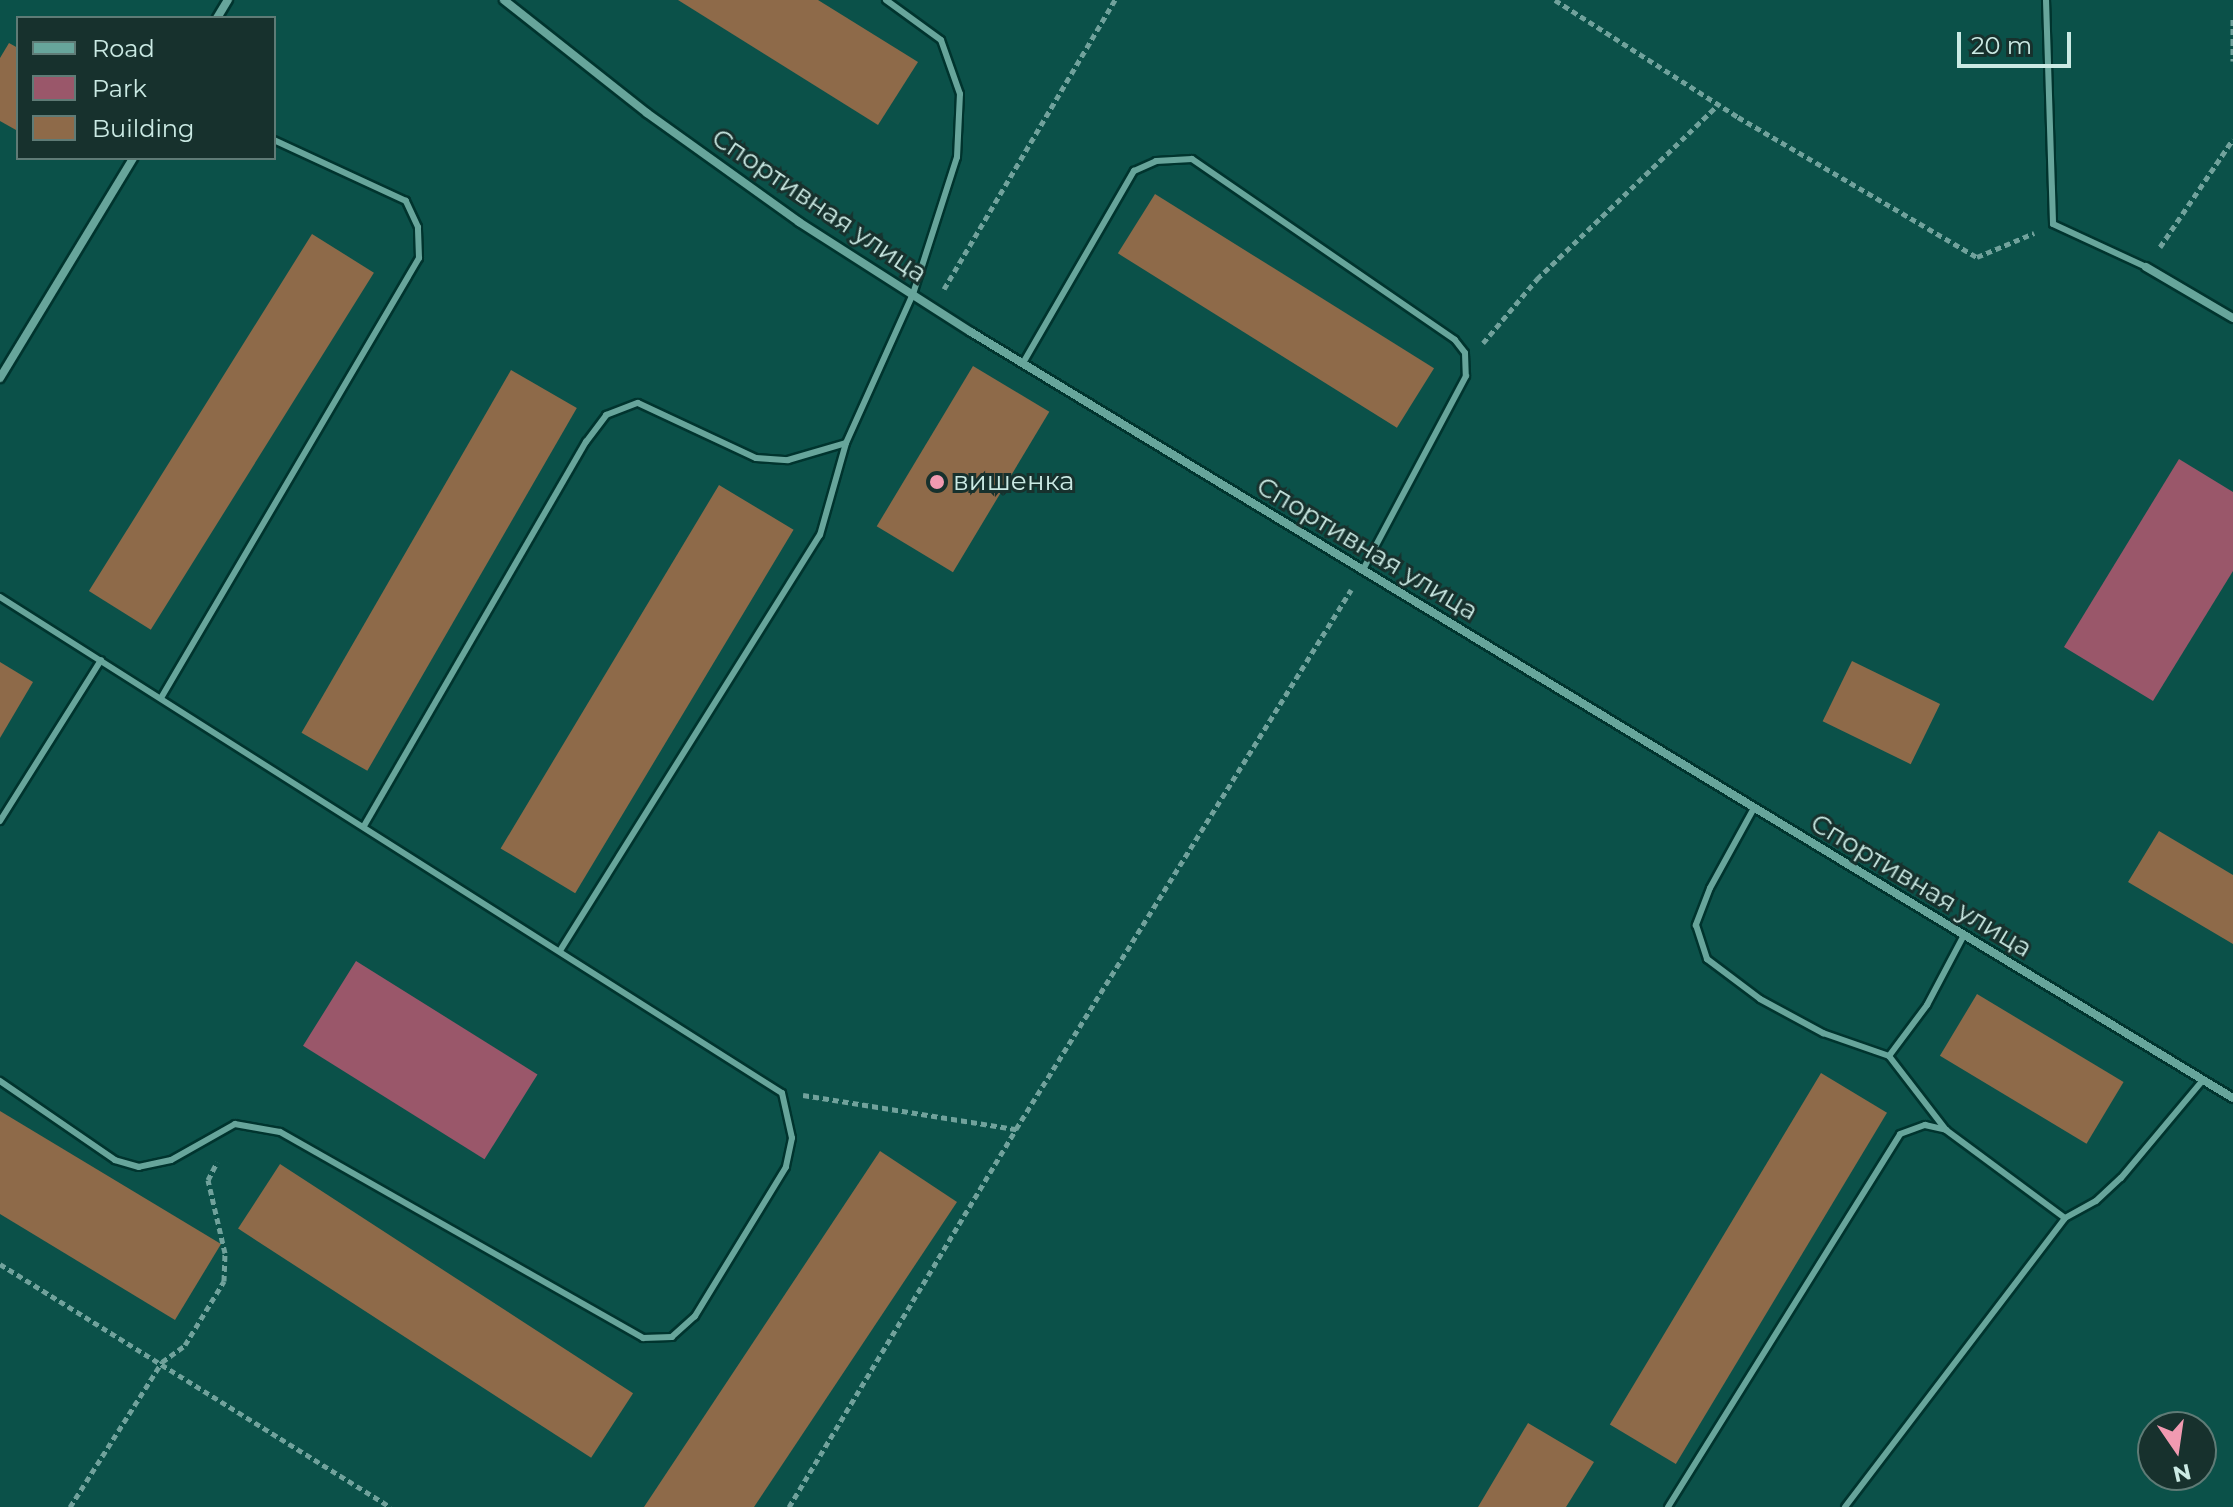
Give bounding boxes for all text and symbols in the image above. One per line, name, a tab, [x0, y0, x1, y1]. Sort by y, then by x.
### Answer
legend	[16, 16, 276, 160]
scale bar	[1961, 16, 2075, 66]
text: 20 m	[1971, 31, 2032, 60]
text: Road	[92, 34, 155, 63]
text: Park	[92, 74, 147, 103]
text: Building	[92, 114, 195, 143]
street label: Спортивная улица	[706, 122, 932, 290]
place label: вишенка	[953, 466, 1074, 498]
street label: Спортивная улица	[1251, 471, 1483, 627]
marker: вишенка	[928, 473, 946, 491]
street label: Спортивная улица	[1805, 808, 2037, 964]
north arrow	[2137, 1411, 2217, 1491]
text: N	[2170, 1458, 2194, 1488]

